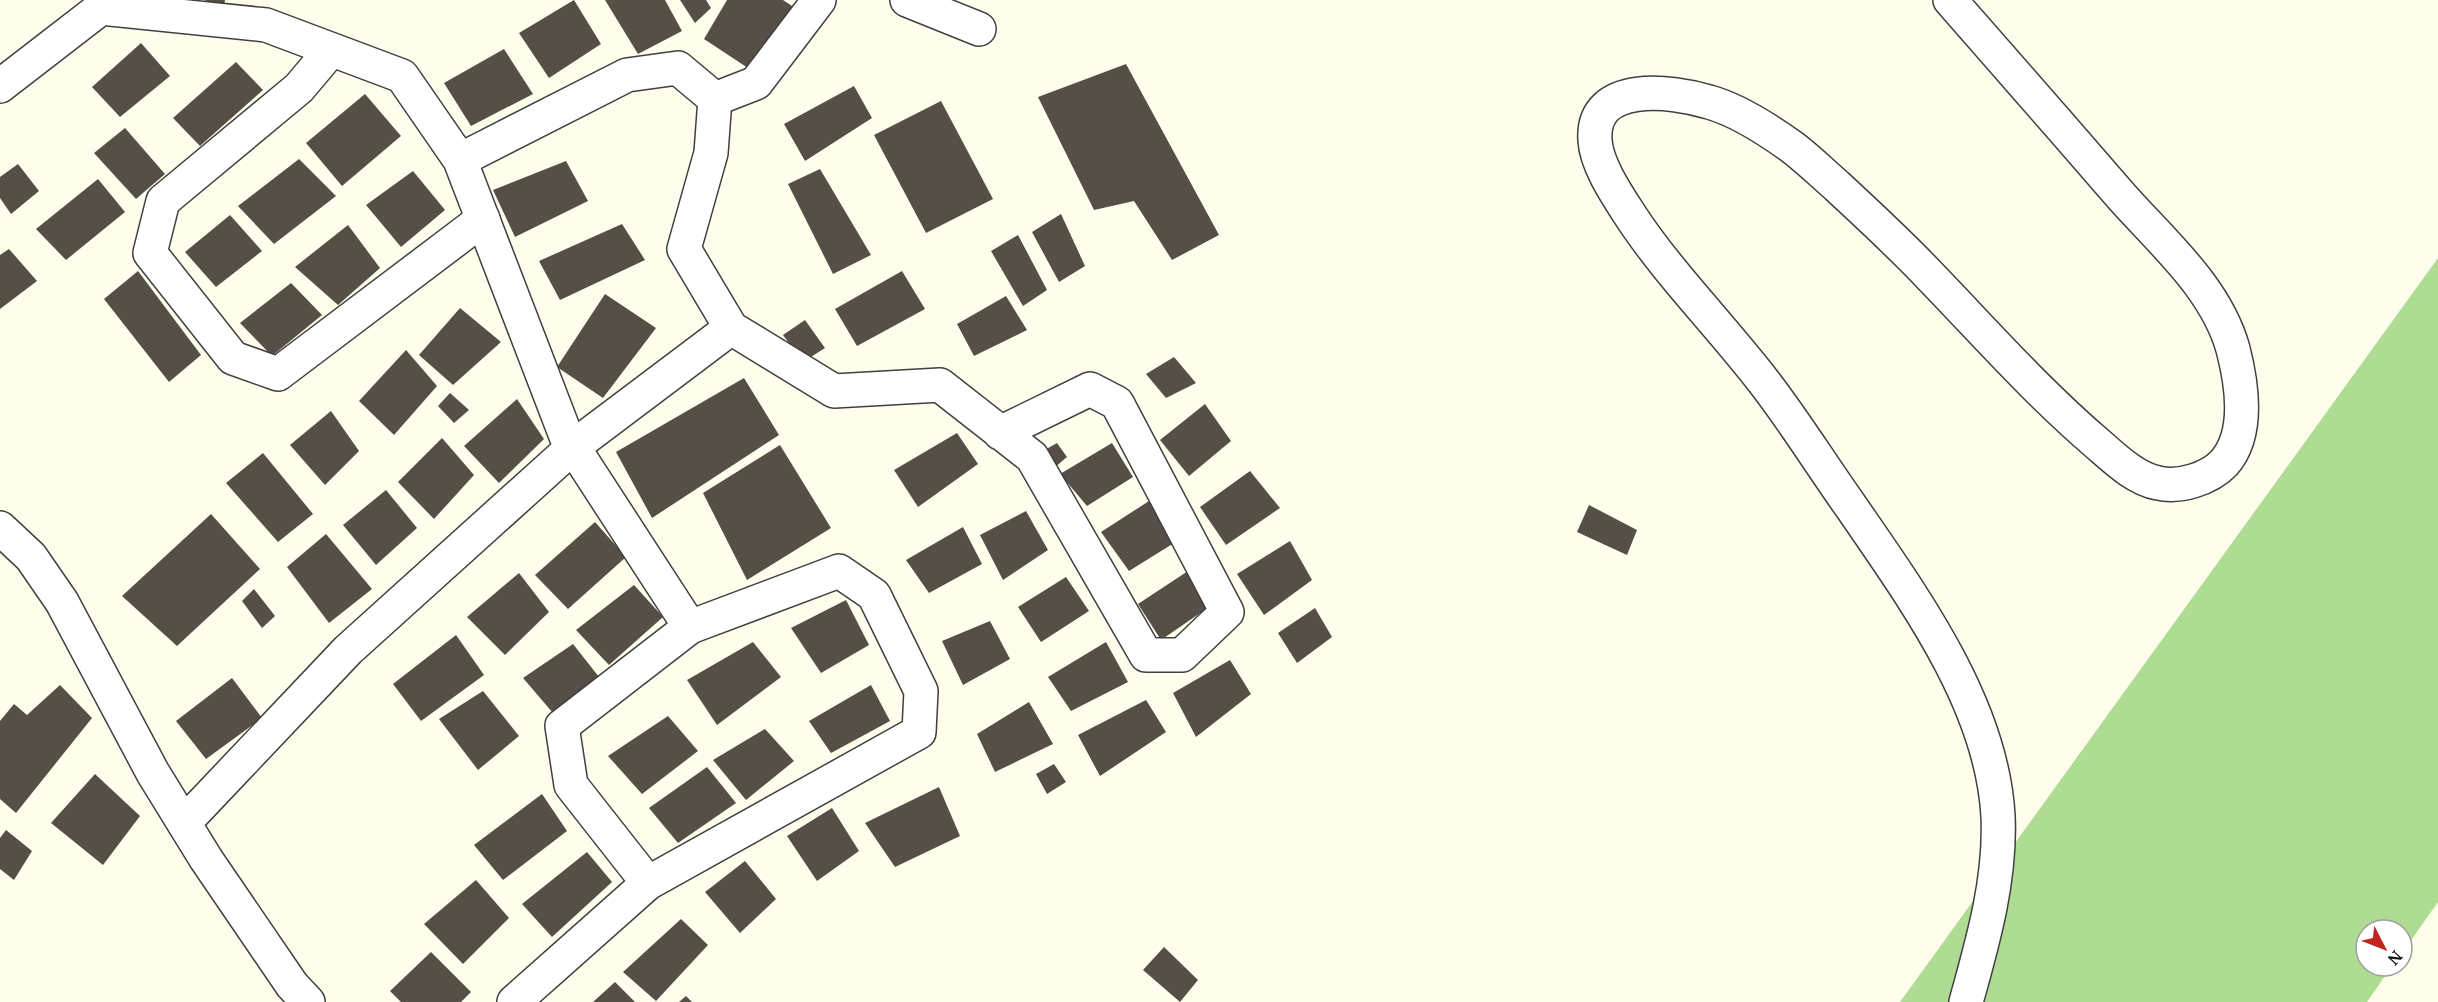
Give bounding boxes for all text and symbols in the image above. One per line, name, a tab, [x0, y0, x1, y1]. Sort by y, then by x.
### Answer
north arrow	[2354, 918, 2414, 978]
text: N	[2382, 946, 2408, 970]

